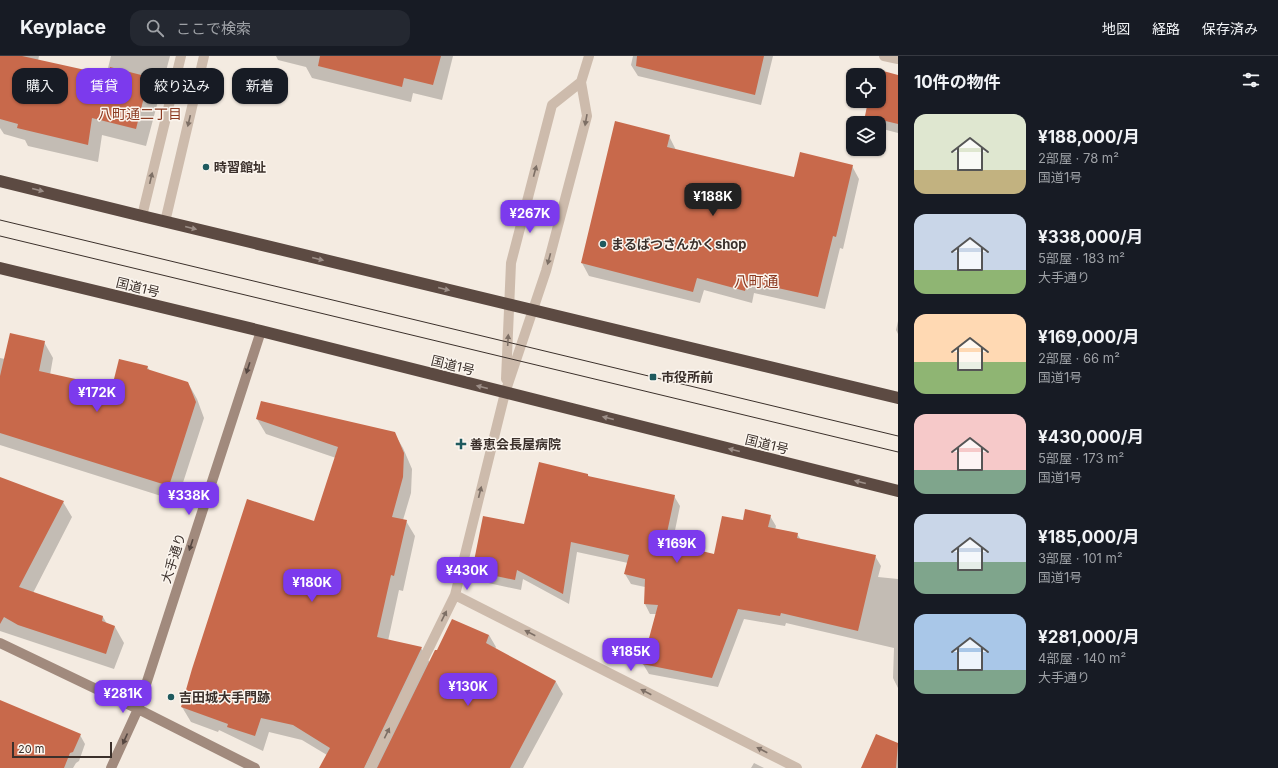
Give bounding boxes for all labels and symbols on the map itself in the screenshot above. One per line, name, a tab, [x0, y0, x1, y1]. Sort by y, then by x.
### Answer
district label: 八町通二丁目	[98, 105, 182, 122]
one-way arrow	[583, 114, 589, 127]
one-way arrow	[186, 115, 192, 127]
place label: 時習館址	[214, 159, 266, 175]
marker: 時習館址	[201, 162, 211, 172]
one-way arrow	[533, 165, 539, 177]
one-way arrow	[148, 172, 154, 185]
pin: ¥188K	[685, 183, 741, 217]
one-way arrow	[32, 188, 44, 194]
pin: ¥267K	[502, 200, 558, 234]
one-way arrow	[185, 225, 197, 231]
place label: まるばつさんかくshop	[611, 236, 747, 252]
marker: まるばつさんかくshop	[598, 239, 608, 249]
one-way arrow	[546, 254, 552, 266]
one-way arrow	[311, 256, 324, 262]
district label: 八町通	[733, 272, 779, 291]
street label: 国道1号	[115, 274, 161, 300]
one-way arrow	[438, 286, 450, 292]
one-way arrow	[504, 334, 511, 346]
street label: 国道1号	[430, 352, 476, 378]
one-way arrow	[245, 362, 251, 374]
place label: 市役所前	[661, 369, 713, 385]
marker: 市役所前	[648, 372, 658, 382]
pin: ¥172K	[69, 379, 125, 413]
one-way arrow	[476, 383, 488, 389]
one-way arrow	[602, 415, 614, 421]
street label: 国道1号	[744, 431, 790, 457]
place label: 善恵会長屋病院	[470, 436, 561, 452]
marker: 善恵会長屋病院	[455, 438, 467, 450]
one-way arrow	[728, 447, 740, 453]
one-way arrow	[854, 479, 866, 485]
pin: ¥338K	[161, 482, 217, 516]
one-way arrow	[478, 486, 484, 498]
pin: ¥169K	[649, 530, 705, 564]
street label: 大手通り	[157, 531, 189, 585]
one-way arrow	[188, 539, 194, 551]
pin: ¥430K	[439, 557, 495, 591]
pin: ¥180K	[284, 569, 340, 603]
one-way arrow	[441, 611, 447, 622]
one-way arrow	[524, 630, 536, 636]
pin: ¥185K	[603, 638, 659, 672]
pin: ¥130K	[440, 673, 496, 707]
pin: ¥281K	[95, 680, 151, 714]
place label: 吉田城大手門跡	[179, 689, 270, 705]
one-way arrow	[640, 689, 652, 695]
marker: 吉田城大手門跡	[166, 692, 176, 702]
one-way arrow	[384, 727, 390, 739]
one-way arrow	[122, 733, 128, 744]
scale bar	[12, 740, 112, 759]
one-way arrow	[757, 747, 768, 754]

